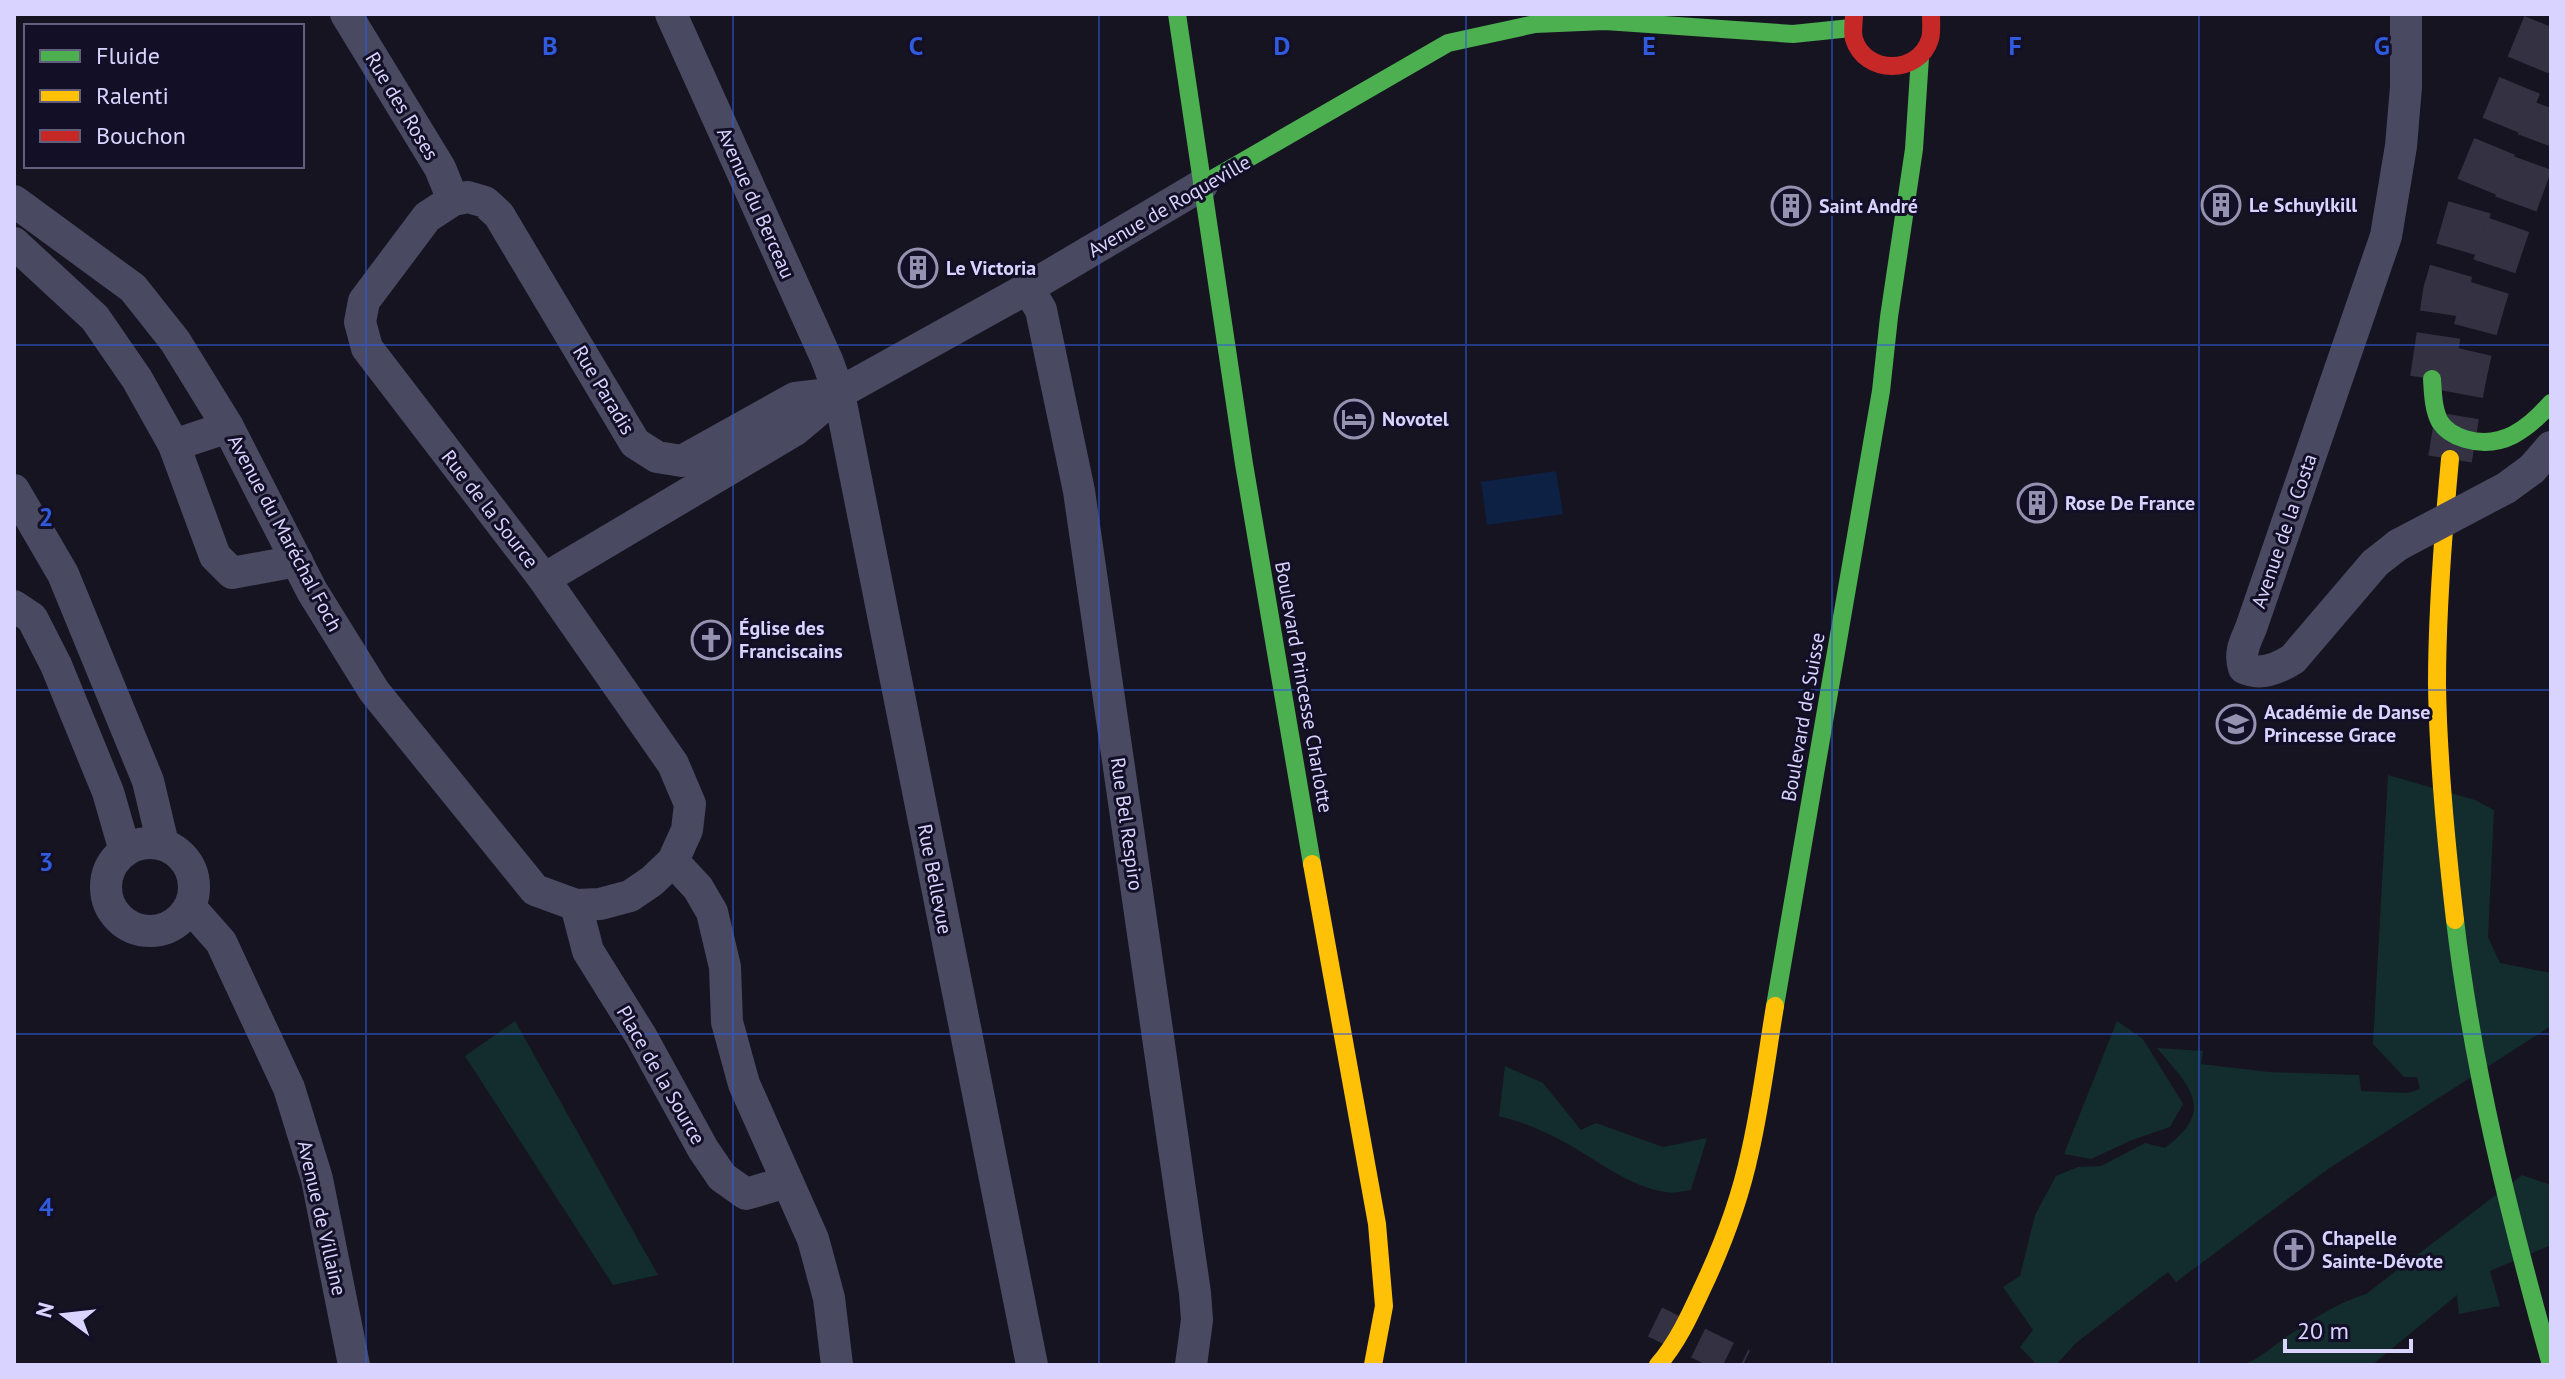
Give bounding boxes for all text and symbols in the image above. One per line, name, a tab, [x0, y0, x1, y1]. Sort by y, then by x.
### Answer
legend	[24, 24, 304, 168]
text: B	[542, 29, 558, 62]
text: C	[909, 29, 923, 62]
text: D	[1274, 29, 1290, 62]
text: E	[1642, 29, 1656, 62]
text: F	[2008, 29, 2022, 62]
text: G	[2374, 29, 2390, 62]
text: Fluide	[96, 40, 160, 71]
street label: Rue des Roses	[360, 47, 444, 165]
text: Ralenti	[96, 80, 169, 111]
text: Bouchon	[96, 120, 186, 151]
street label: Avenue du Berceau	[711, 123, 801, 283]
street label: Avenue de Roqueville	[1083, 149, 1255, 263]
building icon: Le Schuylkill	[2200, 184, 2242, 226]
building icon: Saint André	[1770, 185, 1812, 227]
place label: Le Schuylkill	[2249, 192, 2357, 218]
place label: Saint André	[1819, 193, 1918, 219]
building icon: Le Victoria	[897, 247, 939, 289]
place label: Le Victoria	[946, 255, 1036, 281]
street label: Rue Paradis	[567, 341, 641, 439]
hotel icon: Novotel	[1333, 398, 1375, 440]
place label: Novotel	[1382, 406, 1449, 432]
street label: Avenue du Maréchal Foch	[222, 430, 348, 636]
street label: Rue de la Source	[436, 445, 544, 573]
street label: Avenue de la Costa	[2245, 450, 2323, 612]
building icon: Rose De France	[2016, 482, 2058, 524]
place label: Rose De France	[2065, 490, 2195, 516]
text: 2	[39, 500, 53, 533]
street label: Boulevard Princesse Charlotte	[1269, 559, 1339, 815]
place label: Église des Franciscains	[739, 615, 843, 664]
church icon: Église des Franciscains	[690, 619, 732, 661]
street label: Boulevard de Suisse	[1775, 630, 1831, 804]
place label: Académie de Danse Princesse Grace	[2264, 699, 2430, 748]
school or university icon: Académie de Danse Princesse Grace	[2215, 703, 2257, 745]
street label: Rue Bel Respiro	[1105, 756, 1149, 892]
street label: Rue Bellevue	[912, 822, 958, 936]
text: 3	[39, 845, 53, 878]
street label: Place de la Source	[611, 1001, 711, 1149]
street label: Avenue de Villaine	[292, 1138, 352, 1298]
text: 4	[39, 1190, 54, 1223]
place label: Chapelle Sainte-Dévote	[2322, 1225, 2443, 1274]
church icon: Chapelle Sainte-Dévote	[2273, 1229, 2315, 1271]
north arrow	[24, 1275, 104, 1355]
text: N	[29, 1299, 60, 1320]
scale bar	[2285, 1303, 2411, 1353]
text: 20 m	[2297, 1315, 2349, 1346]

